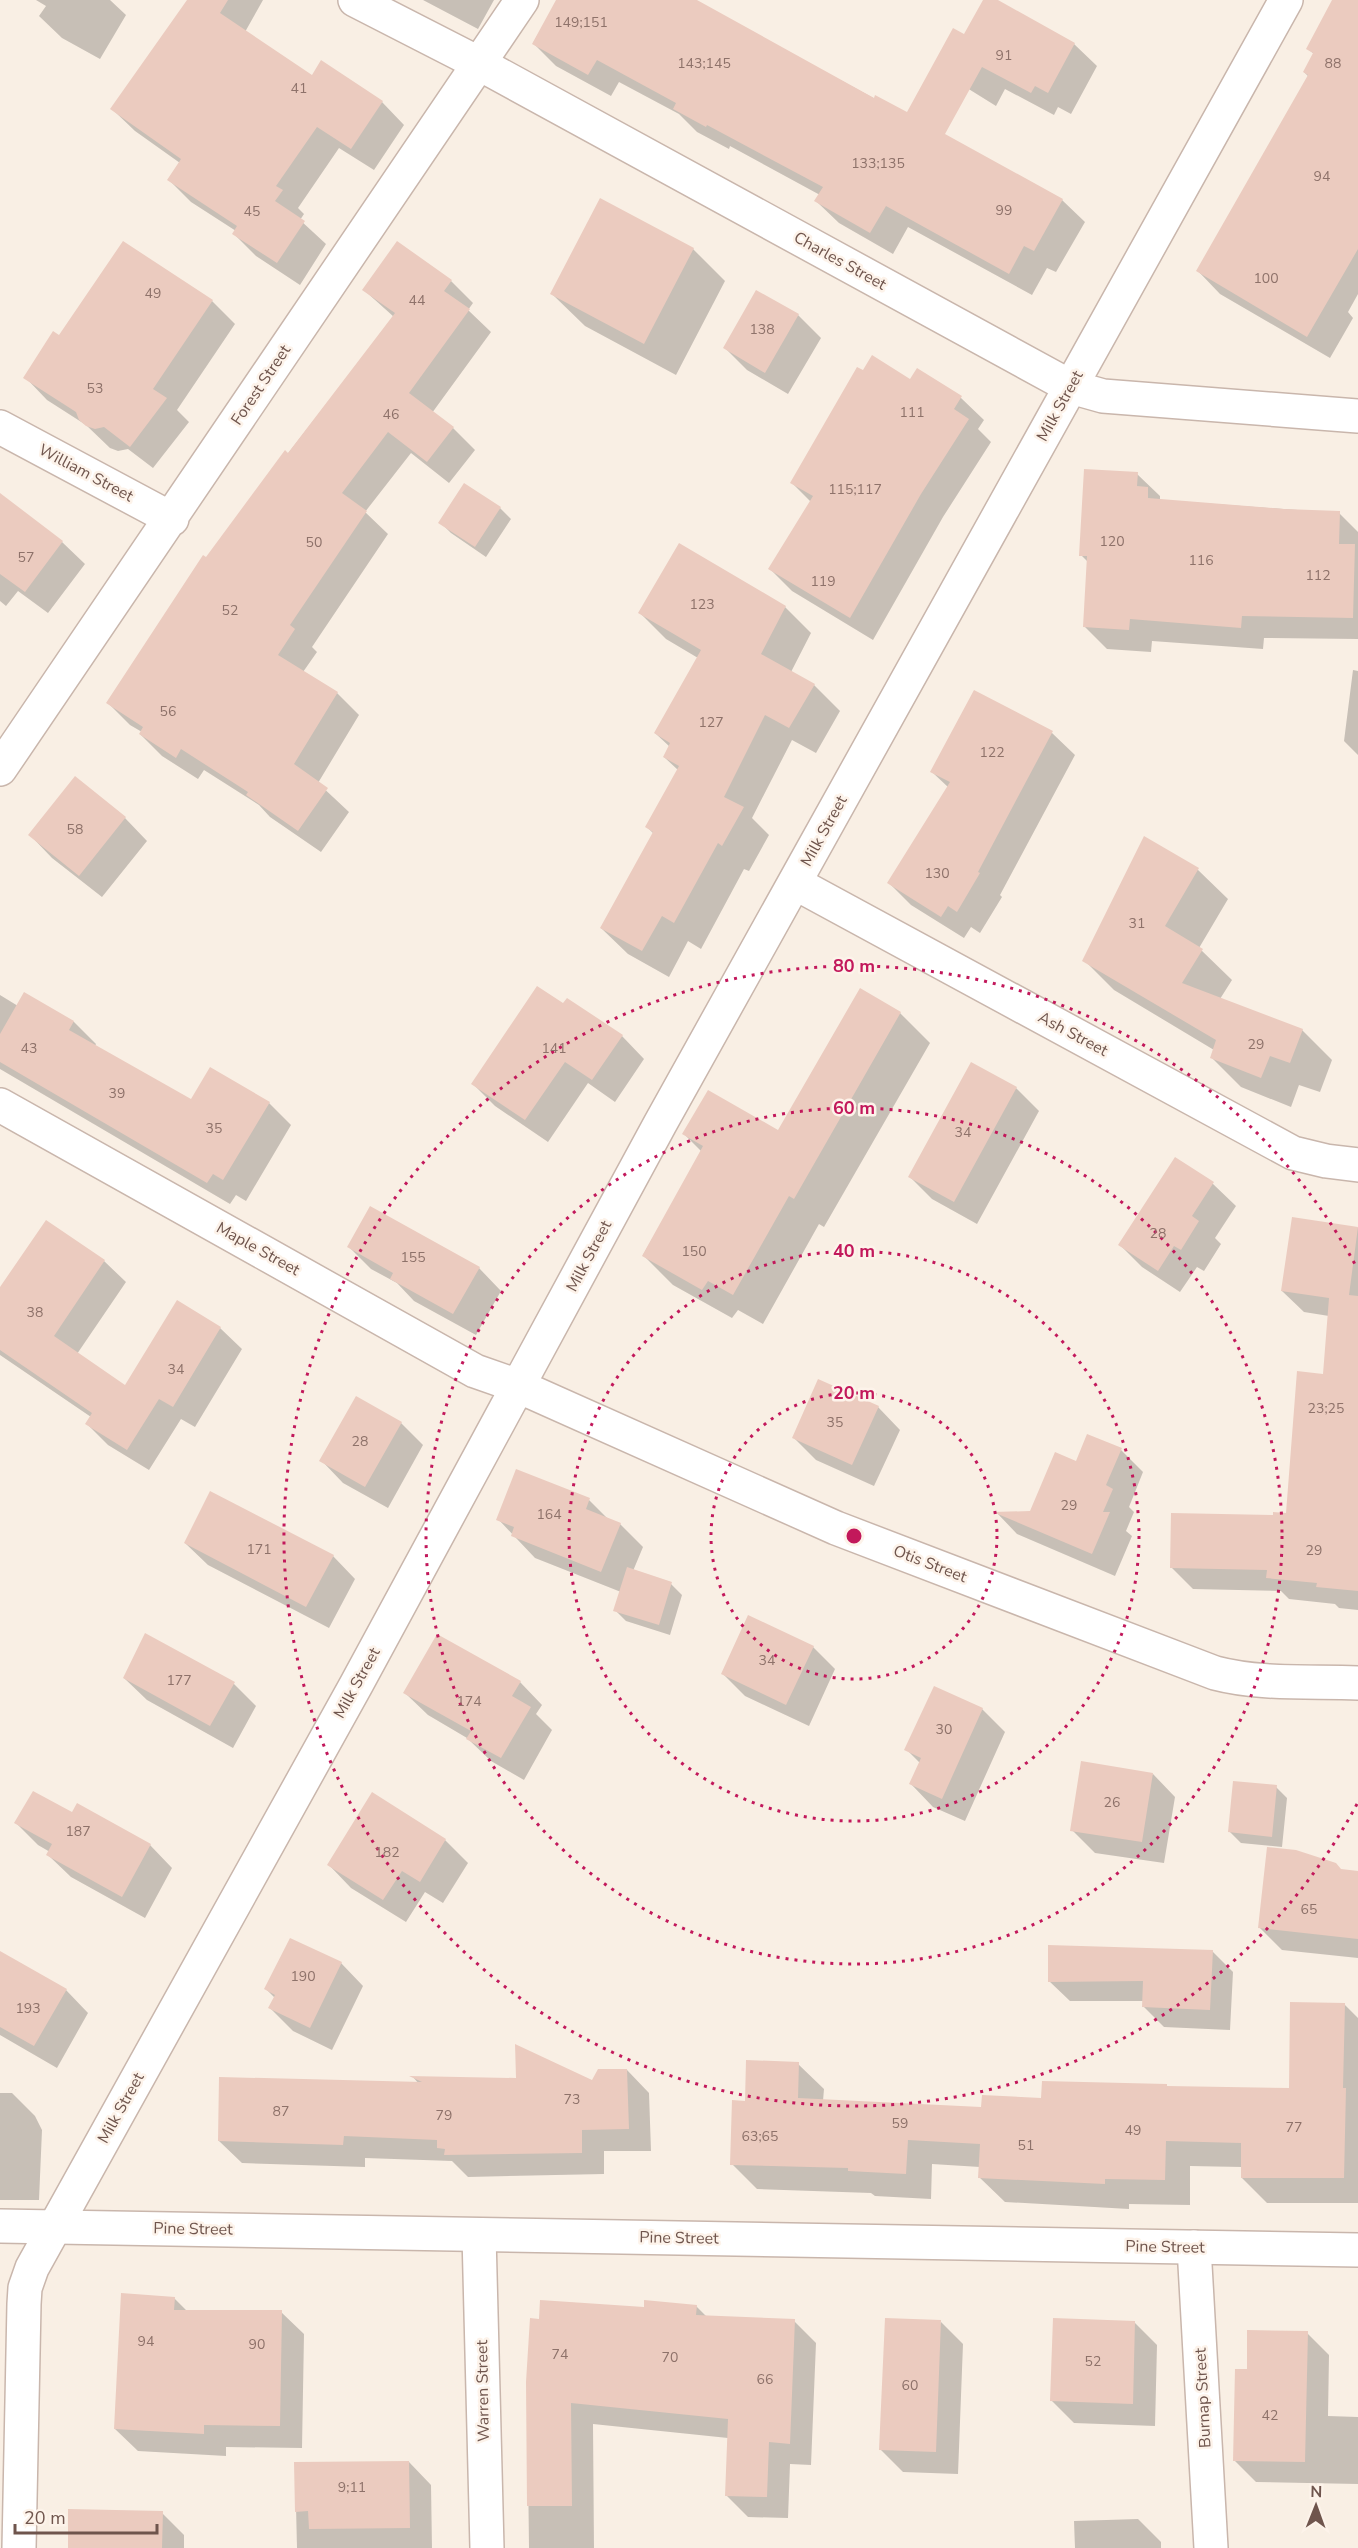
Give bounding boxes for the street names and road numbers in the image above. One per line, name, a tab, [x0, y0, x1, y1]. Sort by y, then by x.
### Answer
street label: Charles Street	[790, 226, 891, 296]
street label: Forest Street	[226, 340, 296, 429]
street label: Milk Street	[1031, 366, 1089, 445]
street label: William Street	[35, 439, 138, 507]
street label: Milk Street	[795, 791, 853, 870]
street label: Ash Street	[1034, 1006, 1112, 1062]
street label: Milk Street	[561, 1216, 617, 1296]
street label: Maple Street	[212, 1217, 304, 1281]
street label: Otis Street	[890, 1540, 970, 1588]
street label: Milk Street	[328, 1643, 386, 1722]
street label: Milk Street	[92, 2068, 150, 2147]
street label: Pine Street	[153, 2217, 233, 2241]
street label: Pine Street	[639, 2226, 719, 2250]
street label: Pine Street	[1125, 2235, 1205, 2259]
street label: Warren Street	[471, 2339, 495, 2442]
street label: Burnap Street	[1189, 2347, 1217, 2449]

